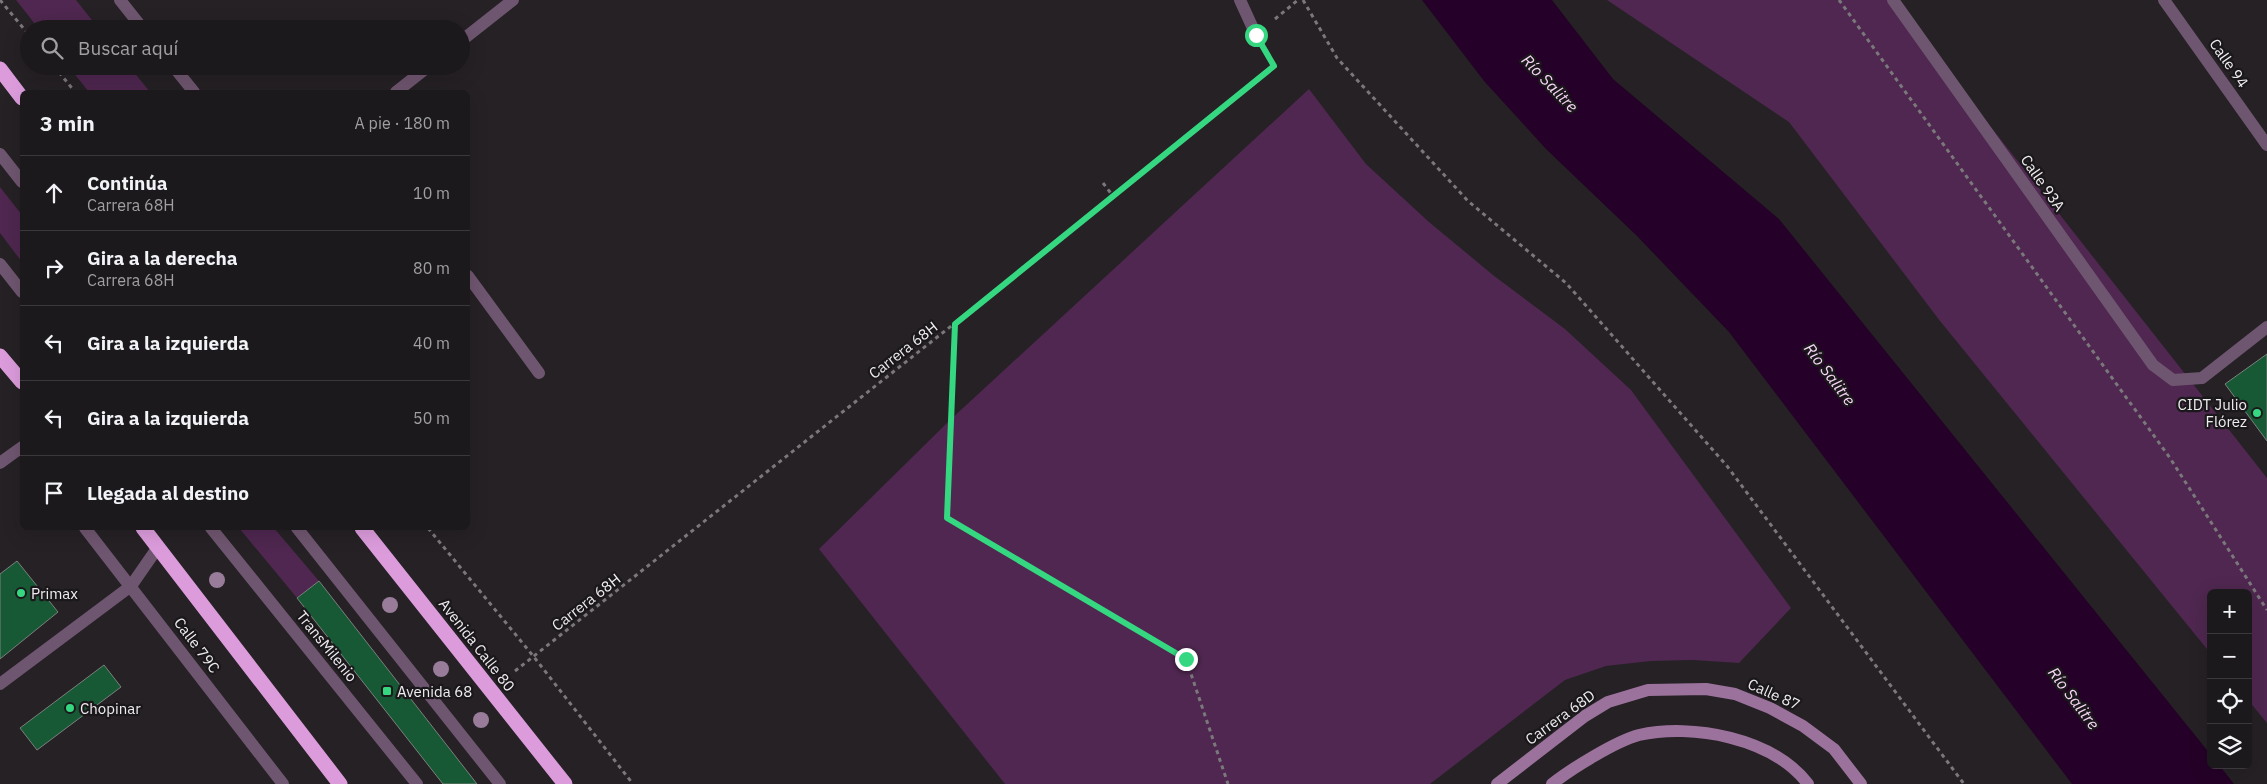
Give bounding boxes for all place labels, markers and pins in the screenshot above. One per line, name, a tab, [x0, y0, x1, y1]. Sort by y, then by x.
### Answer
place label: CIDT Julio Flórez	[2178, 395, 2247, 431]
marker: CIDT Julio Flórez	[2251, 407, 2263, 419]
place label: Primax	[31, 584, 78, 603]
marker: Primax	[15, 587, 27, 599]
place label: Avenida 68	[397, 682, 472, 701]
marker: Avenida 68	[381, 685, 393, 697]
place label: Chopinar	[80, 699, 141, 718]
marker: Chopinar	[64, 702, 76, 714]

